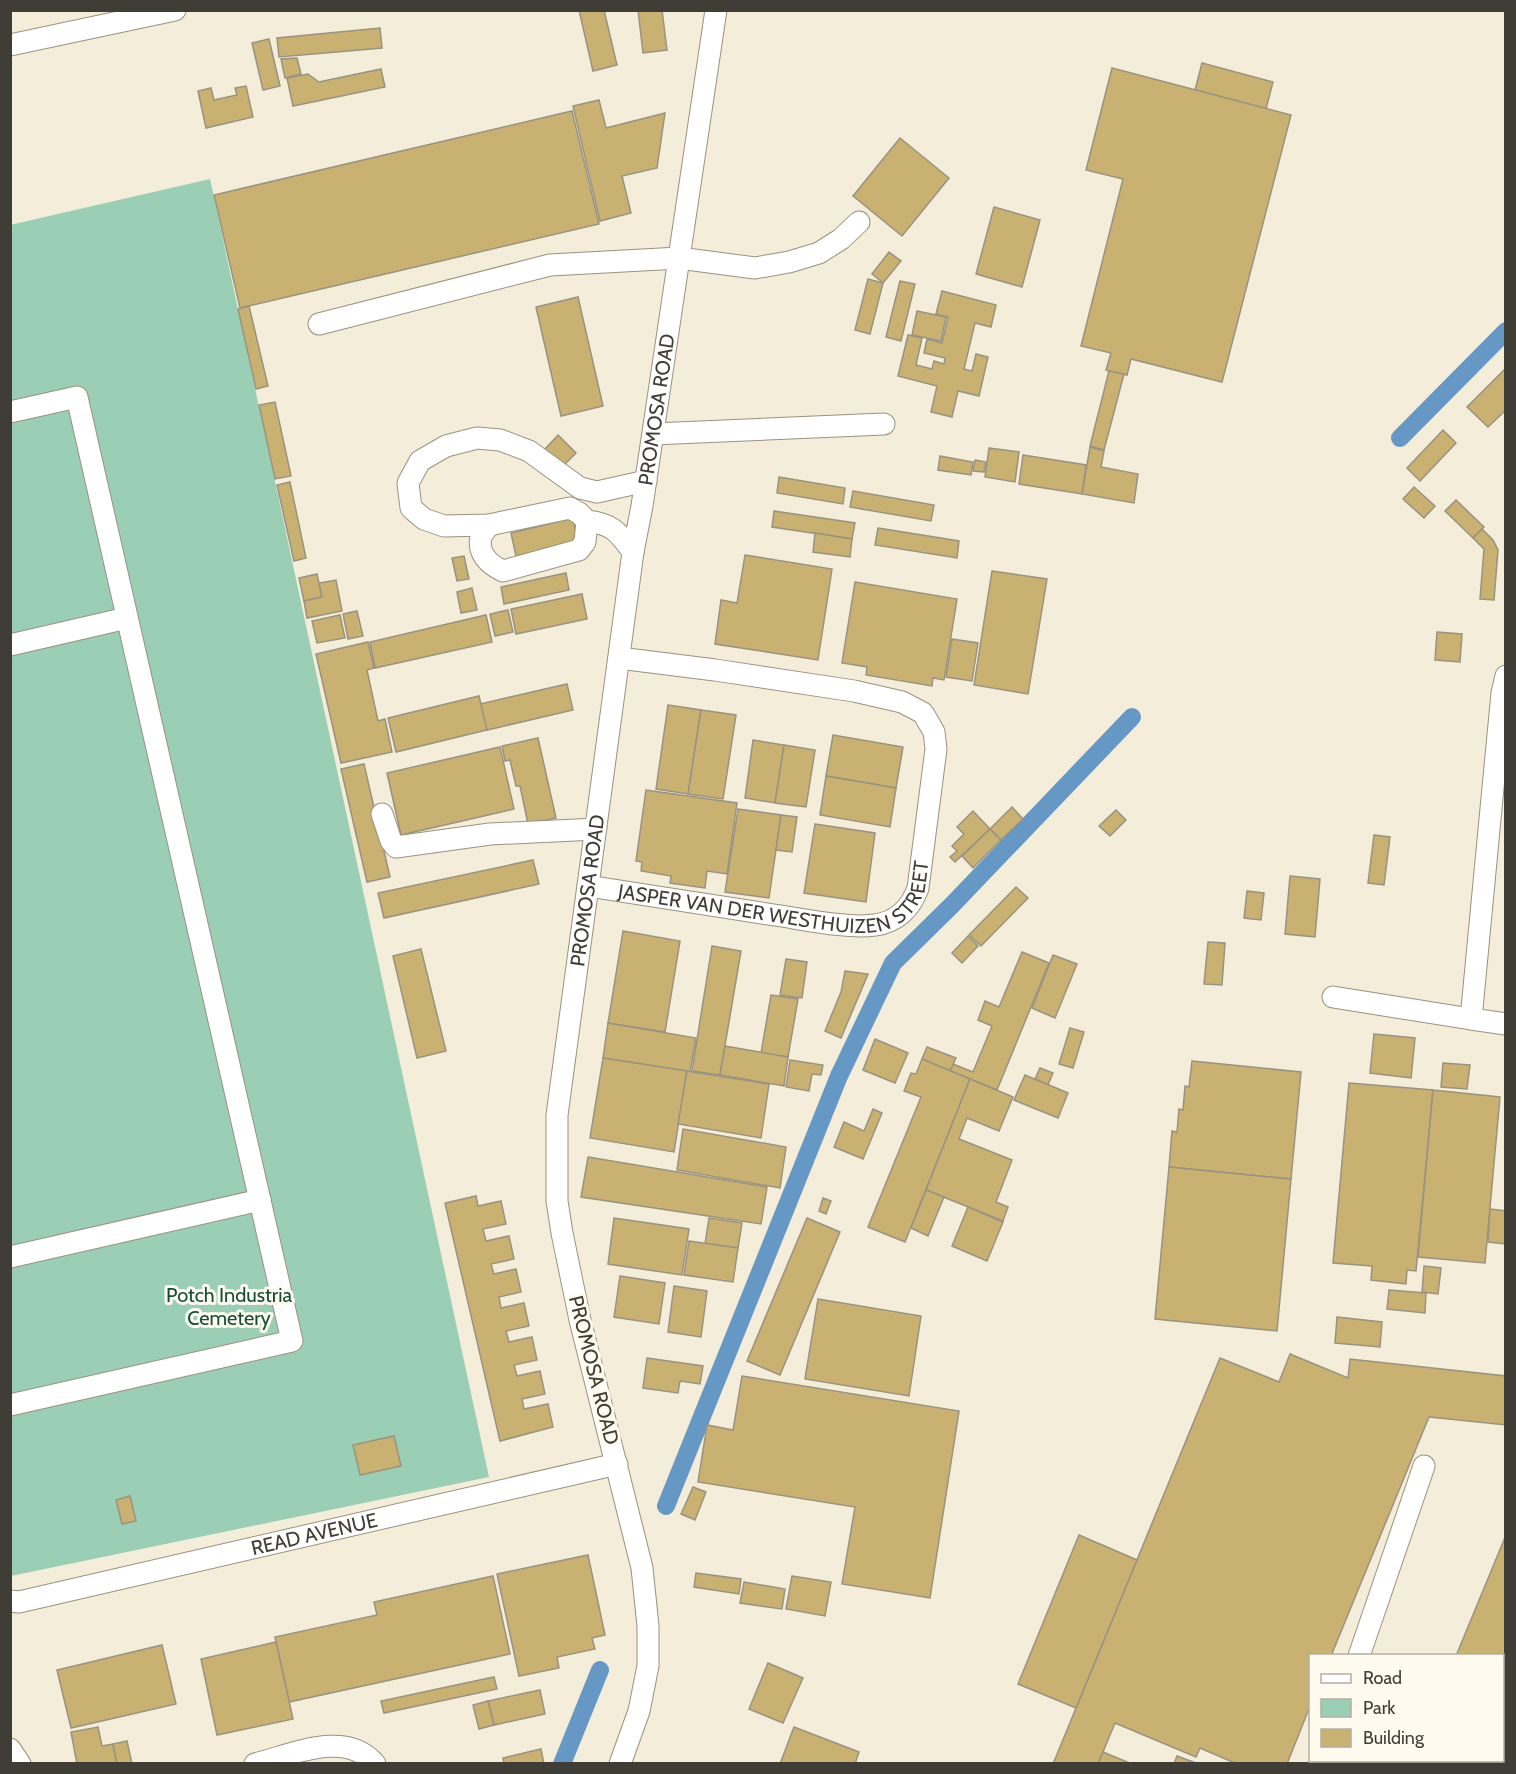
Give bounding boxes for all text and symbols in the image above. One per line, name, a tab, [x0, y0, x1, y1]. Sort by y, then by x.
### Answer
street label: PROMOSA ROAD	[633, 332, 680, 487]
street label: PROMOSA ROAD	[565, 813, 609, 968]
street label: JASPER VAN DER WESTHUIZEN STREET	[615, 859, 933, 938]
park label: Potch Industria Cemetery	[166, 1283, 292, 1330]
street label: PROMOSA ROAD	[564, 1293, 624, 1447]
street label: READ AVENUE	[249, 1508, 380, 1560]
legend	[1309, 1654, 1504, 1762]
text: Road	[1363, 1667, 1402, 1689]
text: Park	[1363, 1697, 1396, 1719]
text: Building	[1363, 1727, 1425, 1749]

